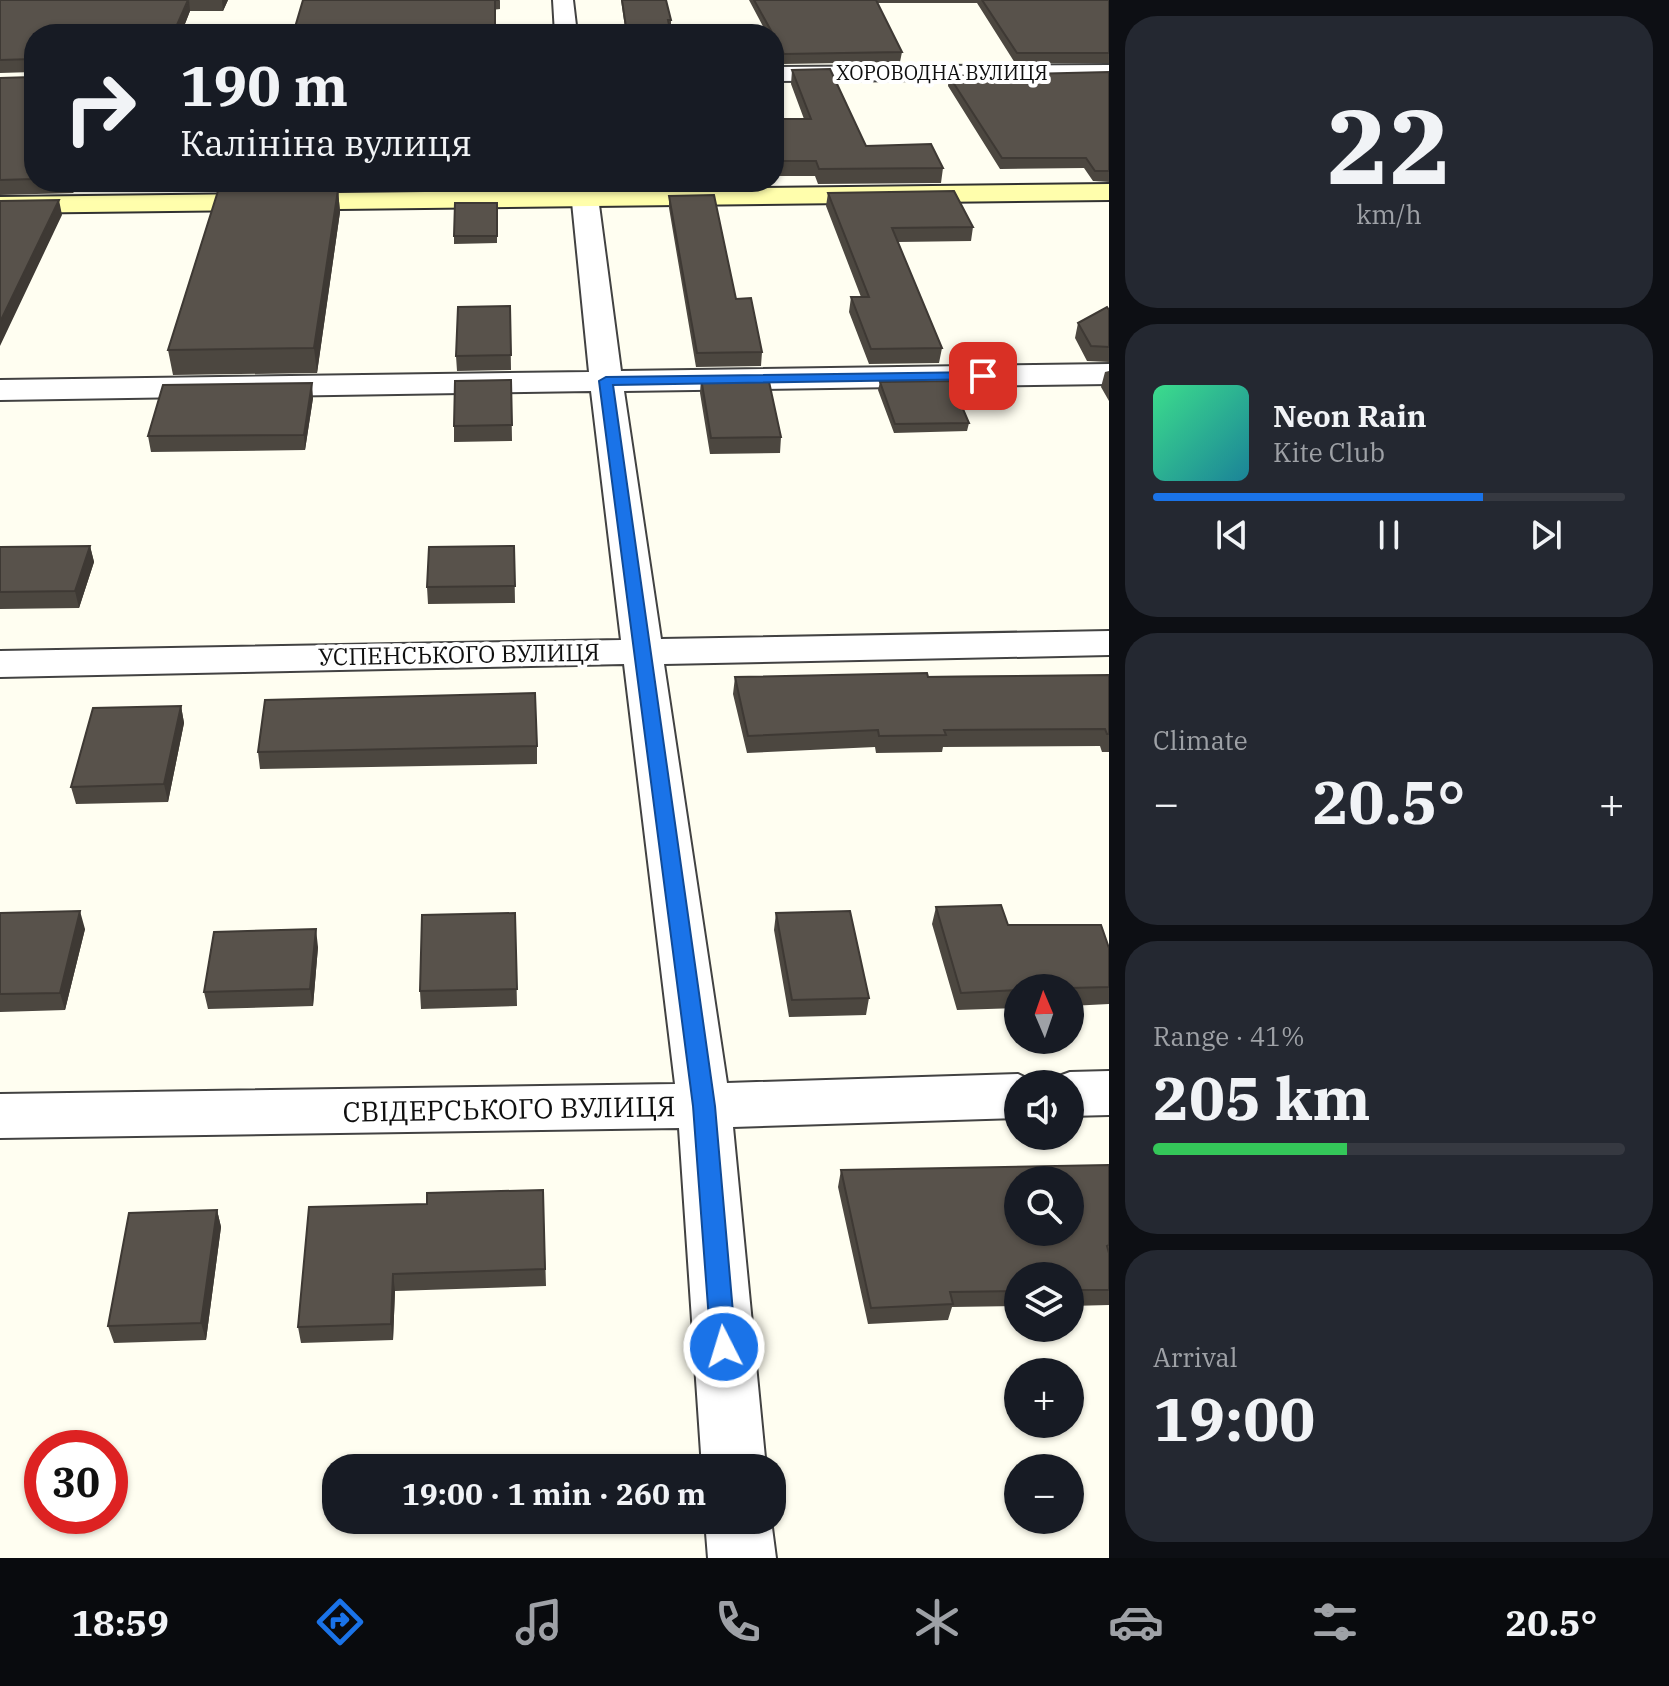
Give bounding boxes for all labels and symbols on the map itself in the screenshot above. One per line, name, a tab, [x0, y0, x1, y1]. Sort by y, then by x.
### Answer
street label: ХОРОВОДНА ВУЛИЦЯ	[836, 59, 1048, 86]
pin	[949, 342, 1017, 410]
street label: УСПЕНСЬКОГО ВУЛИЦЯ	[318, 636, 600, 672]
north arrow	[1004, 974, 1084, 1054]
street label: СВІДЕРСЬКОГО ВУЛИЦЯ	[342, 1087, 676, 1130]
position arrow	[682, 1305, 766, 1389]
speed limit sign: 30	[24, 1430, 128, 1534]

